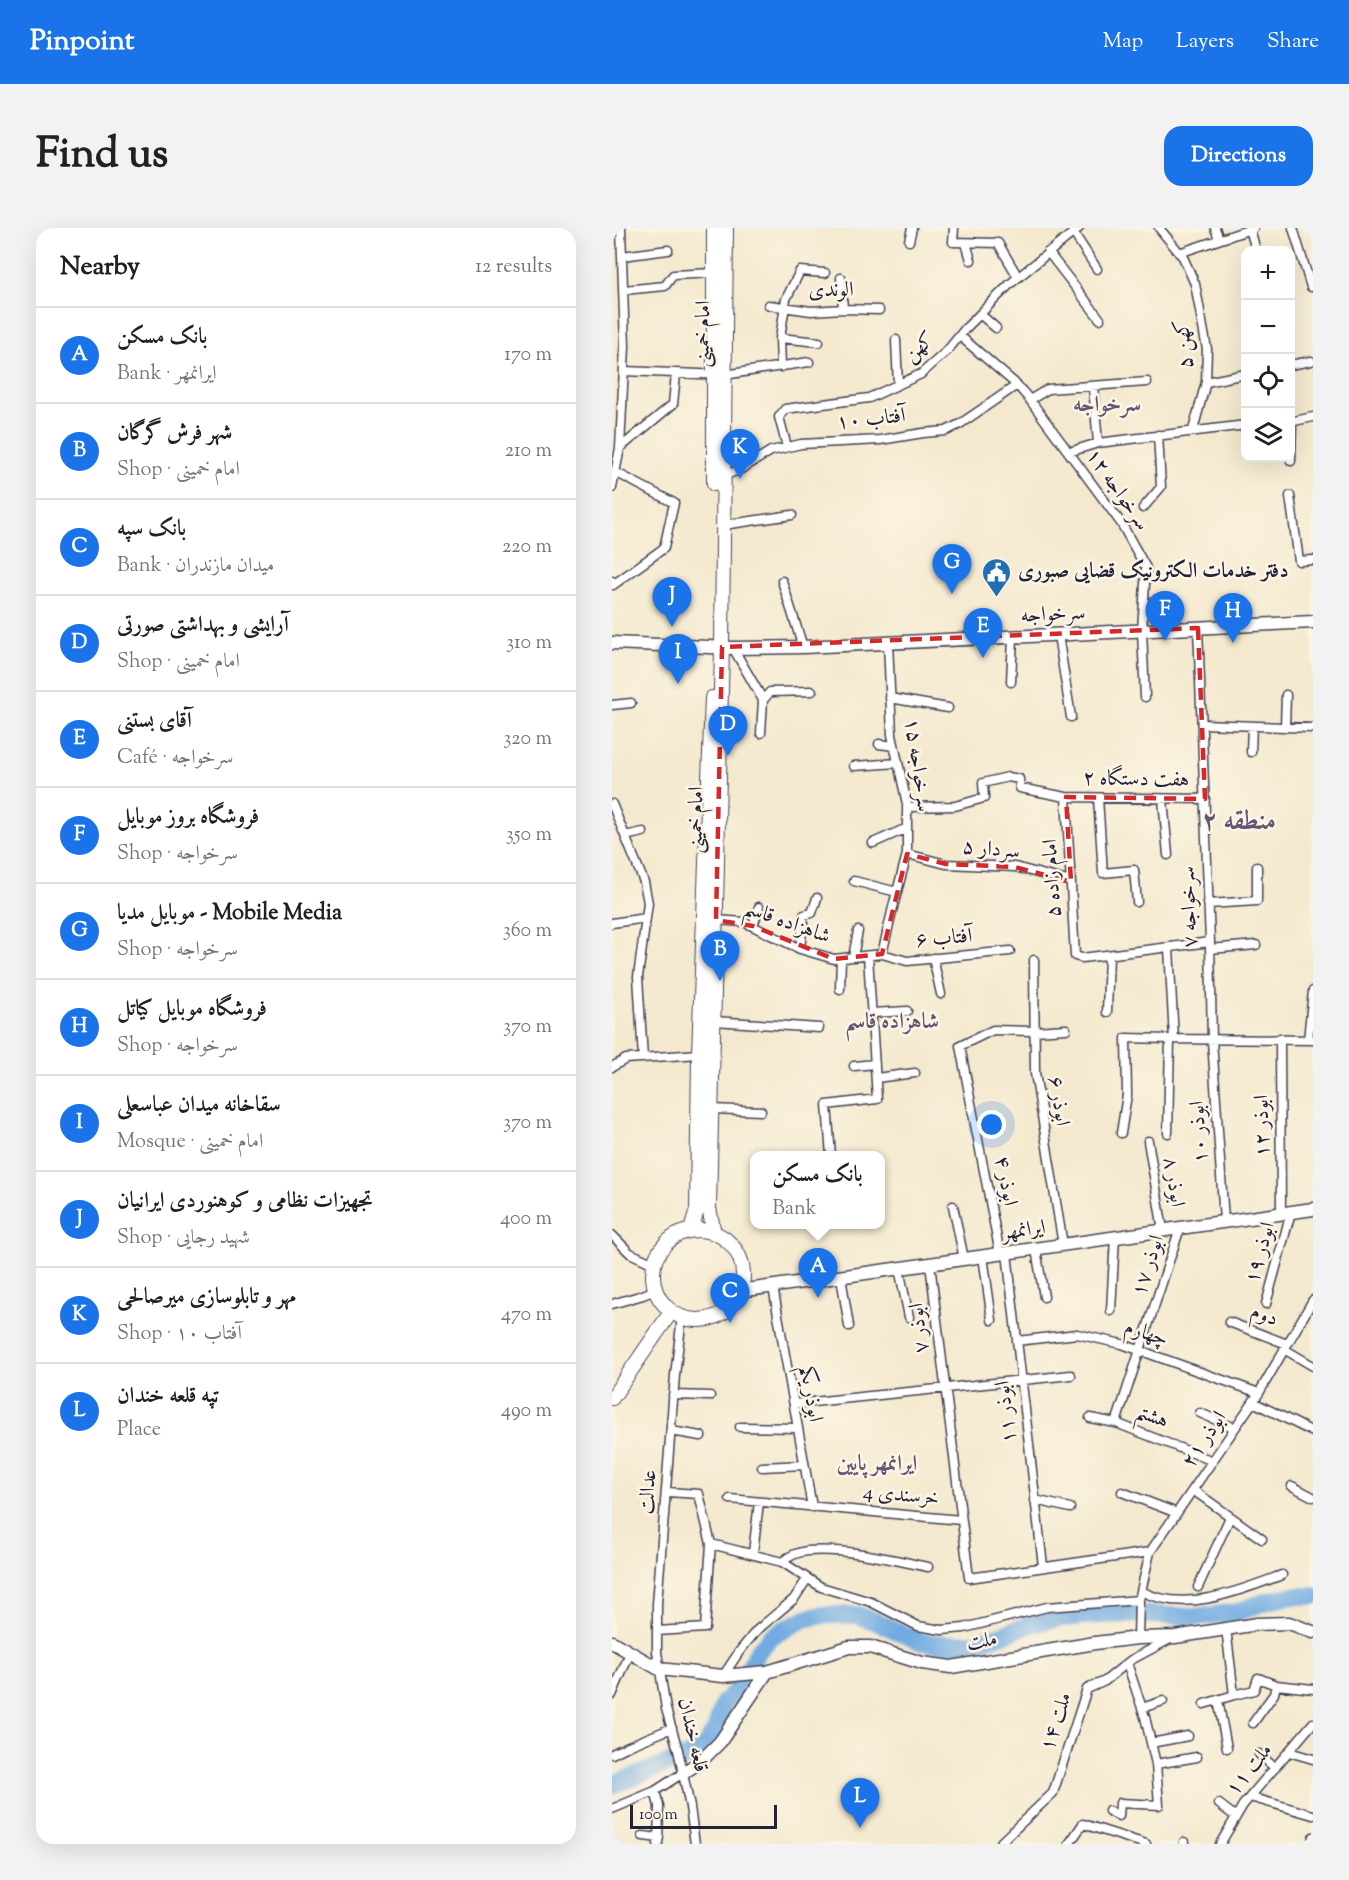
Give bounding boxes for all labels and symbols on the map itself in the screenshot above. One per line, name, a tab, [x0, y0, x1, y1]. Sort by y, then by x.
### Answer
street label: الوندی	[808, 276, 854, 306]
street label: امام خمینی	[688, 300, 721, 368]
street label: ۵ کهن	[1167, 318, 1203, 370]
street label: کهن	[898, 326, 942, 370]
district label: سرخواجه	[1073, 390, 1141, 422]
street label: ۱۰ آفتاب	[835, 401, 909, 439]
pin: K	[720, 430, 760, 479]
street label: ۱۲ سرخواجه	[1078, 443, 1156, 537]
pin: G	[932, 544, 972, 594]
public building icon: دفتر خدمات الکترونیک قضایی صبوری	[981, 556, 1013, 598]
place label: دفتر خدمات الکترونیک قضایی صبوری	[1018, 557, 1289, 587]
pin: J	[652, 578, 692, 627]
pin: F	[1146, 592, 1184, 641]
pin: H	[1214, 594, 1252, 643]
street label: سرخواجه	[1020, 598, 1086, 632]
pin: E	[964, 608, 1003, 658]
pin: I	[658, 634, 698, 684]
pin: D	[708, 706, 748, 756]
street label: سرخواجه ۱۵	[896, 716, 938, 814]
street label: هفت دستگاه ۲	[1082, 764, 1190, 796]
street label: امام خمینی	[681, 786, 714, 854]
district label: منطقه ۲	[1202, 803, 1276, 842]
street label: ۵ سردار	[961, 833, 1021, 867]
street label: ۵ امام زاده	[1036, 838, 1071, 918]
street label: سرخواجه ۷	[1174, 866, 1206, 948]
street label: شاهزاده قاسم	[738, 894, 834, 956]
street label: آفتاب ۶	[914, 921, 976, 956]
pin: B	[700, 932, 740, 981]
district label: شاهزاده قاسم	[845, 1007, 939, 1042]
street label: ابوذر ۶	[1039, 1074, 1077, 1128]
street label: ابوذر ۱۲	[1247, 1094, 1279, 1158]
street label: ابوذر ۱۰	[1183, 1100, 1217, 1164]
your location	[977, 1110, 1006, 1139]
street label: ابوذر ۴	[985, 1153, 1025, 1209]
street label: ۸ ابوذر	[1154, 1155, 1192, 1209]
street label: ایرانمهر	[998, 1213, 1048, 1249]
street label: ابوذر ۱۹	[1238, 1219, 1284, 1287]
street label: ۱۷ ابوذر	[1125, 1232, 1173, 1300]
pin: A	[798, 1248, 838, 1298]
pin: C	[710, 1274, 750, 1323]
street label: دوم	[1246, 1297, 1282, 1336]
street label: ۷ ابوذر	[902, 1301, 938, 1355]
street label: چهارم	[1120, 1313, 1172, 1356]
street label: ابوذر یکم	[787, 1364, 830, 1425]
street label: ابوذر ۱۱	[988, 1379, 1026, 1445]
street label: هشتم	[1130, 1397, 1173, 1441]
street label: ۲۱ ابوذر	[1175, 1406, 1235, 1474]
district label: ایرانمهر پایین	[837, 1449, 917, 1481]
street label: عدالت	[632, 1469, 666, 1515]
street label: خرسندی 4	[862, 1478, 940, 1514]
street label: ملت	[964, 1625, 1000, 1659]
street label: ۱۴ ملت	[1033, 1689, 1081, 1755]
street label: قلعه خندان	[669, 1695, 715, 1775]
street label: ۱۱ ملت	[1219, 1737, 1281, 1803]
pin: L	[840, 1778, 880, 1828]
scale bar	[630, 1802, 777, 1830]

